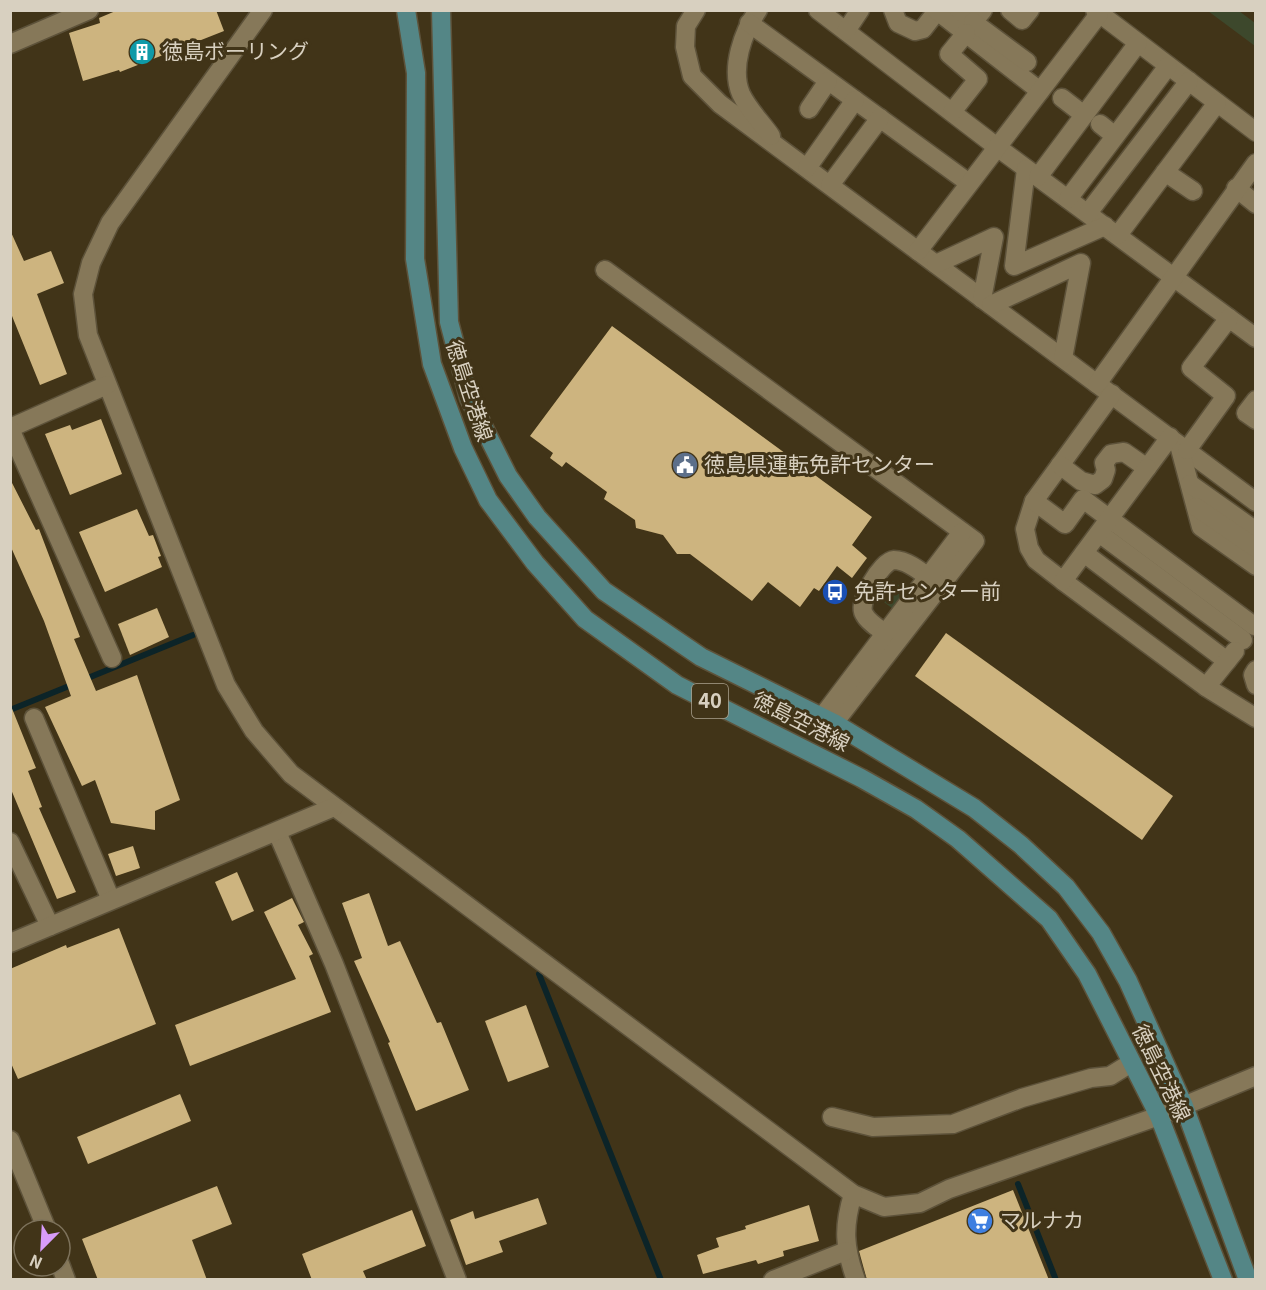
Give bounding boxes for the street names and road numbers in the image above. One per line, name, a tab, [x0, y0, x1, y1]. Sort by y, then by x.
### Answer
street label: 徳島空港線	[440, 336, 501, 445]
street label: 徳島空港線	[748, 683, 855, 757]
road number: 40	[692, 684, 728, 718]
street label: 徳島空港線	[1126, 1018, 1199, 1126]

